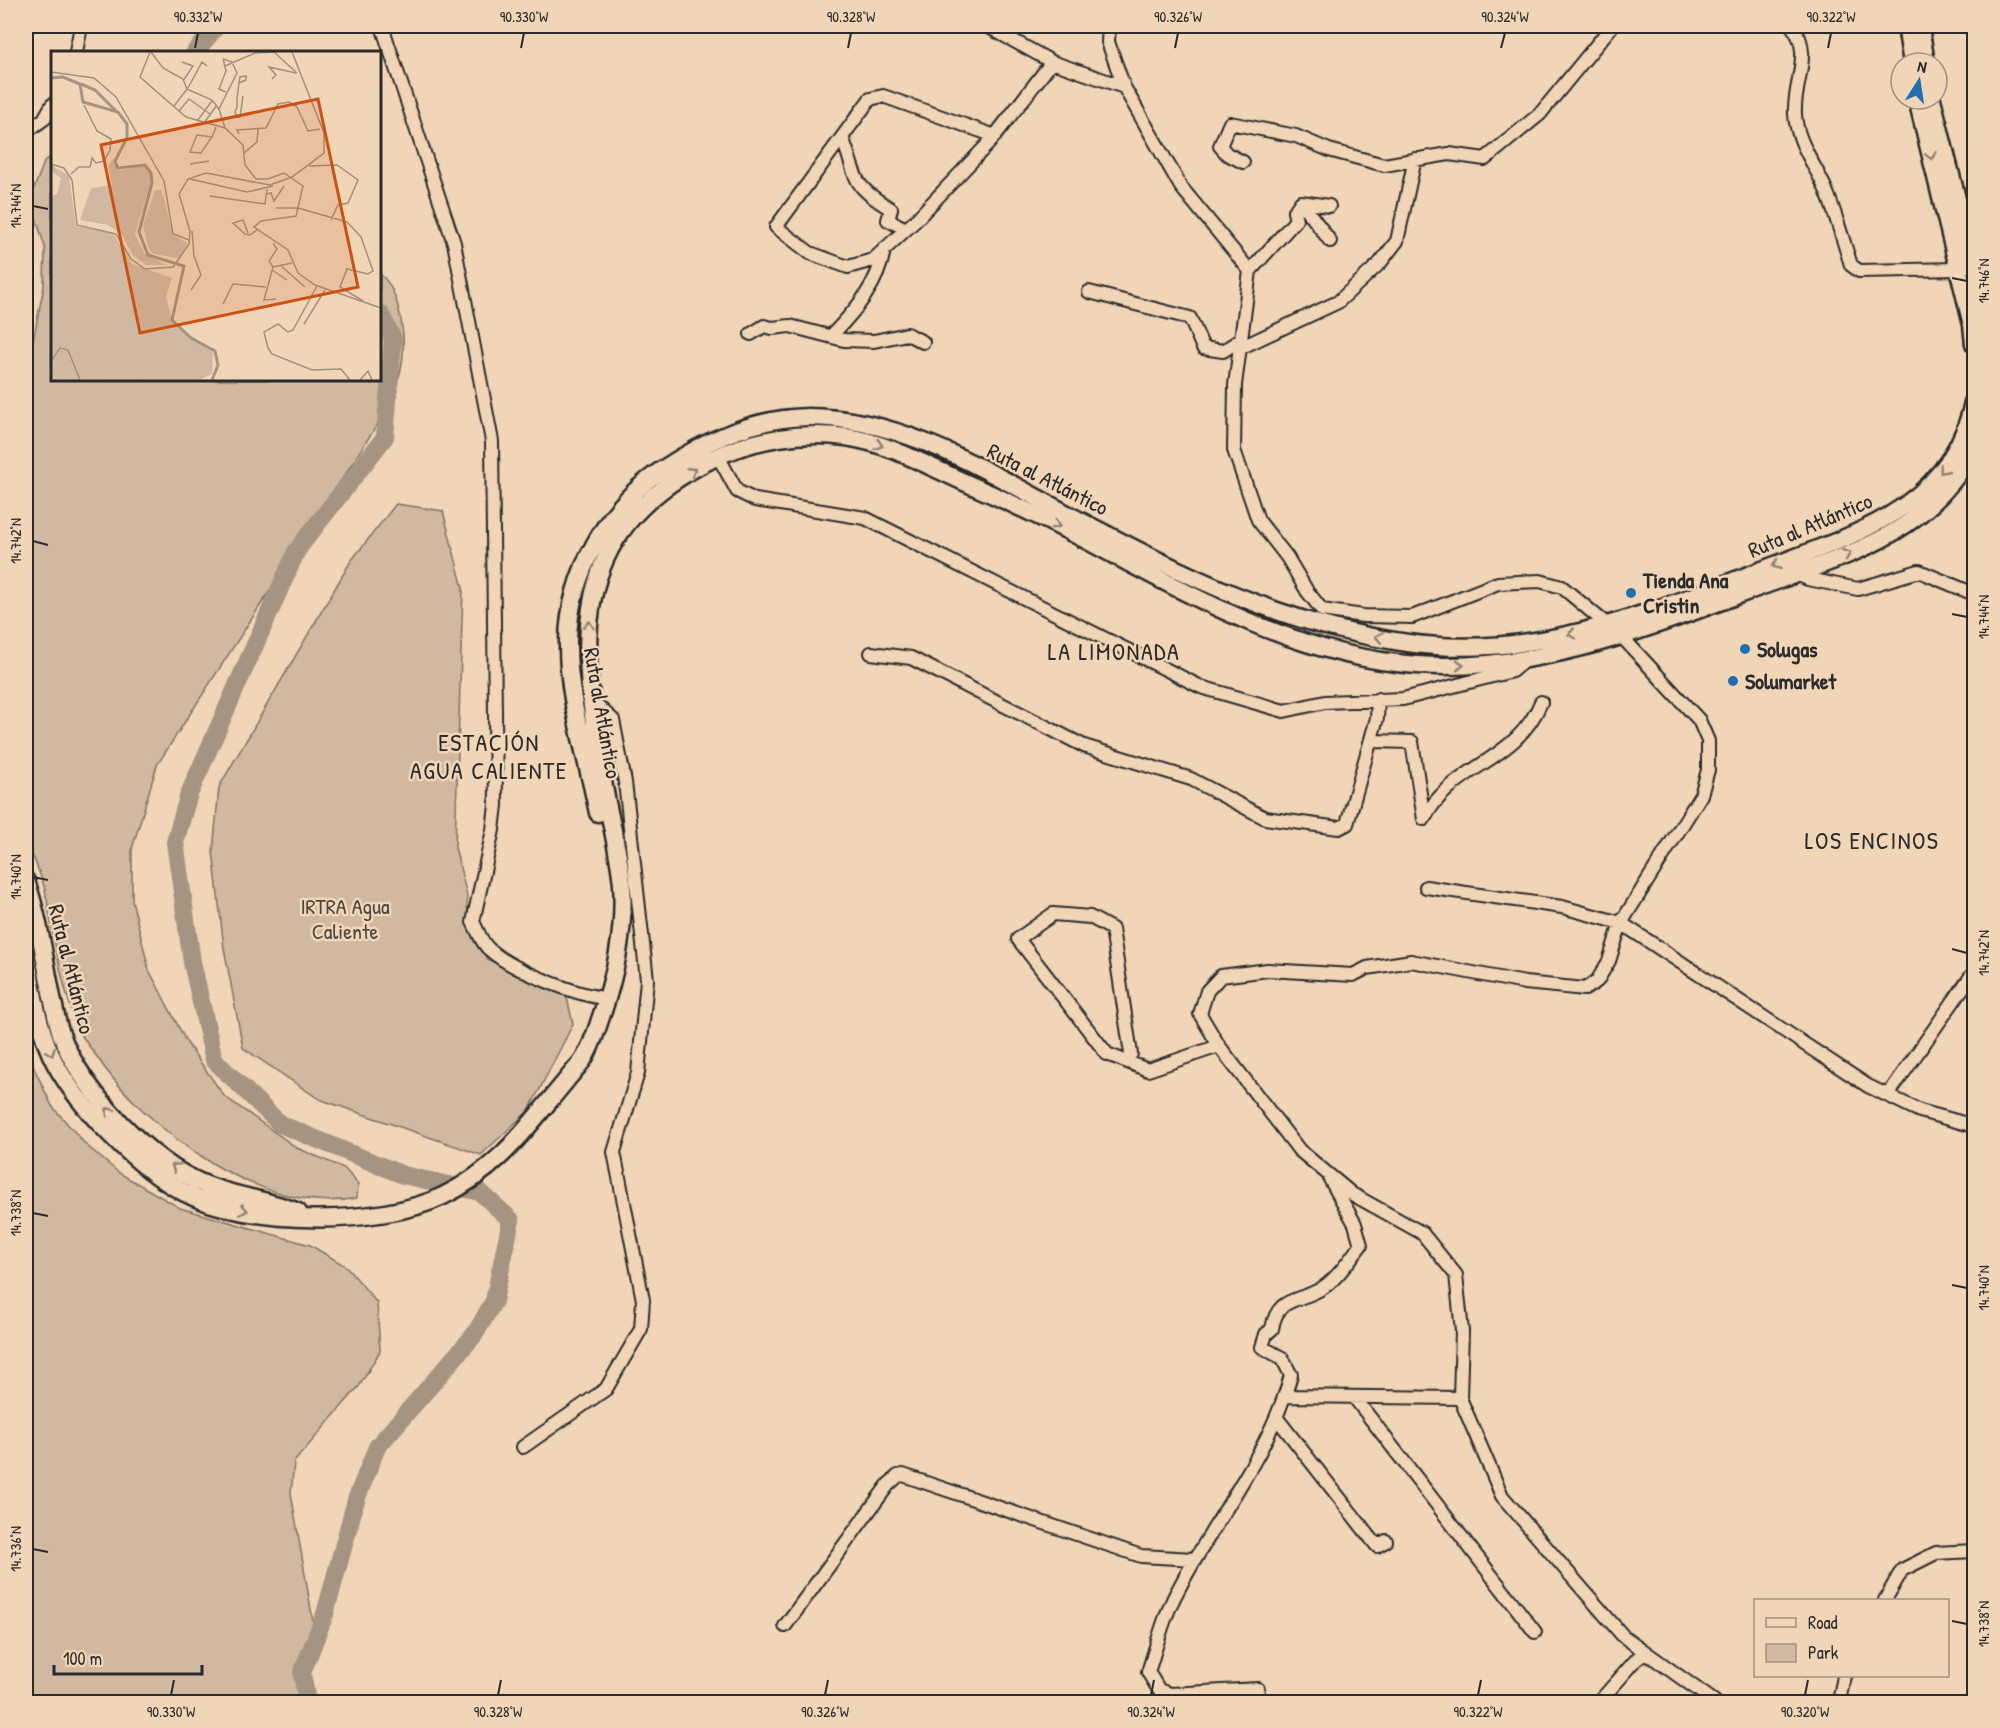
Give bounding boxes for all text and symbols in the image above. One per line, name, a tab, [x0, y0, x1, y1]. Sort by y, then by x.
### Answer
text: 90.332°W	[174, 6, 223, 27]
text: 90.330°W	[500, 6, 549, 27]
text: 90.328°W	[827, 6, 876, 27]
text: 90.326°W	[1154, 6, 1203, 27]
text: 90.324°W	[1481, 6, 1530, 27]
text: 90.322°W	[1807, 6, 1856, 27]
inset map	[51, 51, 381, 381]
north arrow	[1889, 51, 1949, 111]
text: N	[1916, 55, 1929, 78]
one-way arrow	[1924, 151, 1937, 161]
text: 14.744°N	[5, 184, 26, 228]
text: 14.746°N	[1973, 259, 1994, 303]
street label: Ruta al Atlántico	[982, 436, 1114, 522]
one-way arrow	[873, 438, 883, 450]
one-way arrow	[1940, 463, 1951, 474]
one-way arrow	[685, 467, 696, 478]
street label: Ruta al Atlántico	[1743, 485, 1877, 565]
text: 14.742°N	[5, 518, 26, 564]
one-way arrow	[1050, 518, 1061, 530]
one-way arrow	[1841, 549, 1852, 561]
one-way arrow	[1771, 557, 1782, 570]
place label: Tienda Ana Cristin	[1642, 565, 1729, 620]
marker: Tienda Ana Cristin	[1624, 586, 1638, 600]
text: 14.744°N	[1973, 595, 1994, 639]
one-way arrow	[582, 621, 595, 630]
one-way arrow	[1567, 627, 1577, 640]
one-way arrow	[1374, 631, 1384, 644]
place label: Solugas	[1757, 634, 1818, 665]
district label: LA LIMONADA	[1048, 635, 1180, 667]
marker: Solugas	[1738, 642, 1752, 656]
street label: Ruta al Atlántico	[577, 645, 629, 781]
one-way arrow	[1456, 659, 1465, 671]
place label: Solumarket	[1745, 666, 1838, 696]
marker: Solumarket	[1726, 674, 1740, 688]
district label: ESTACIÓN AGUA CALIENTE	[410, 726, 568, 786]
district label: LOS ENCINOS	[1805, 824, 1939, 856]
text: 14.740°N	[5, 854, 26, 900]
park label: IRTRA Agua Caliente	[300, 891, 390, 946]
street label: Ruta al Atlántico	[41, 901, 103, 1037]
text: 14.742°N	[1973, 930, 1994, 976]
one-way arrow	[44, 1046, 56, 1057]
one-way arrow	[106, 1107, 117, 1118]
one-way arrow	[171, 1163, 182, 1174]
text: 14.738°N	[5, 1190, 26, 1236]
one-way arrow	[239, 1203, 249, 1216]
text: 14.740°N	[1973, 1265, 1994, 1311]
text: 14.736°N	[5, 1526, 26, 1572]
legend	[1754, 1599, 1949, 1677]
text: 14.738°N	[1973, 1601, 1994, 1647]
text: Road	[1808, 1610, 1838, 1635]
scale bar	[54, 1638, 202, 1676]
text: Park	[1808, 1640, 1839, 1665]
text: 100 m	[63, 1646, 102, 1671]
text: 90.330°W	[147, 1701, 196, 1722]
text: 90.328°W	[474, 1701, 523, 1722]
text: 90.326°W	[801, 1701, 850, 1722]
text: 90.324°W	[1127, 1701, 1176, 1722]
text: 90.322°W	[1454, 1701, 1503, 1722]
text: 90.320°W	[1781, 1701, 1830, 1722]

